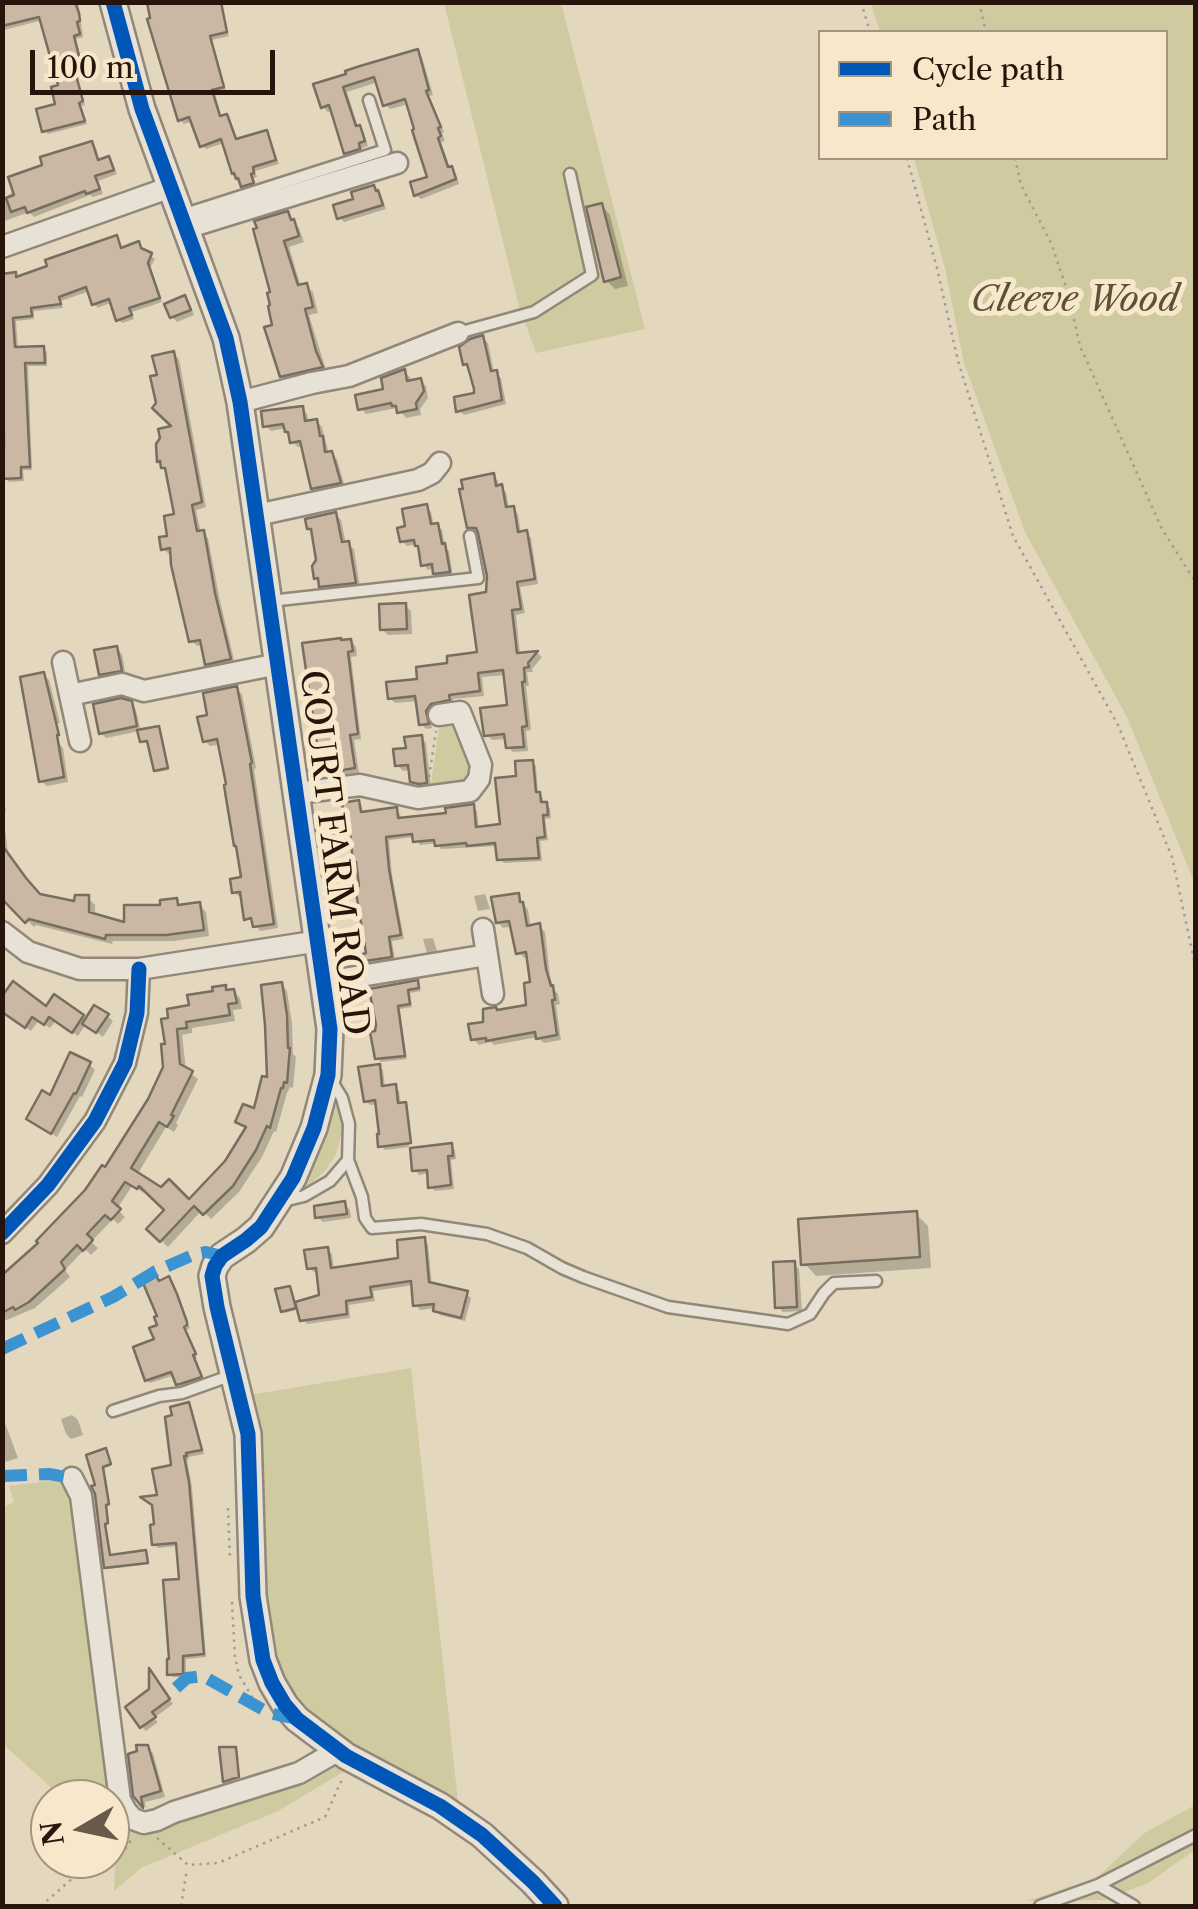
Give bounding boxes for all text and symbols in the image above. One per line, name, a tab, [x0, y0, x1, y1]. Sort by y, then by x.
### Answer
scale bar	[35, 30, 280, 92]
legend	[818, 30, 1168, 160]
text: 100 m	[47, 49, 134, 86]
text: Cycle path	[912, 51, 1064, 88]
text: Path	[912, 101, 977, 138]
park label: Cleeve Wood	[971, 280, 1179, 322]
street label: COURT FARM ROAD	[290, 668, 376, 1038]
north arrow	[30, 1779, 130, 1879]
text: N	[34, 1819, 71, 1848]

